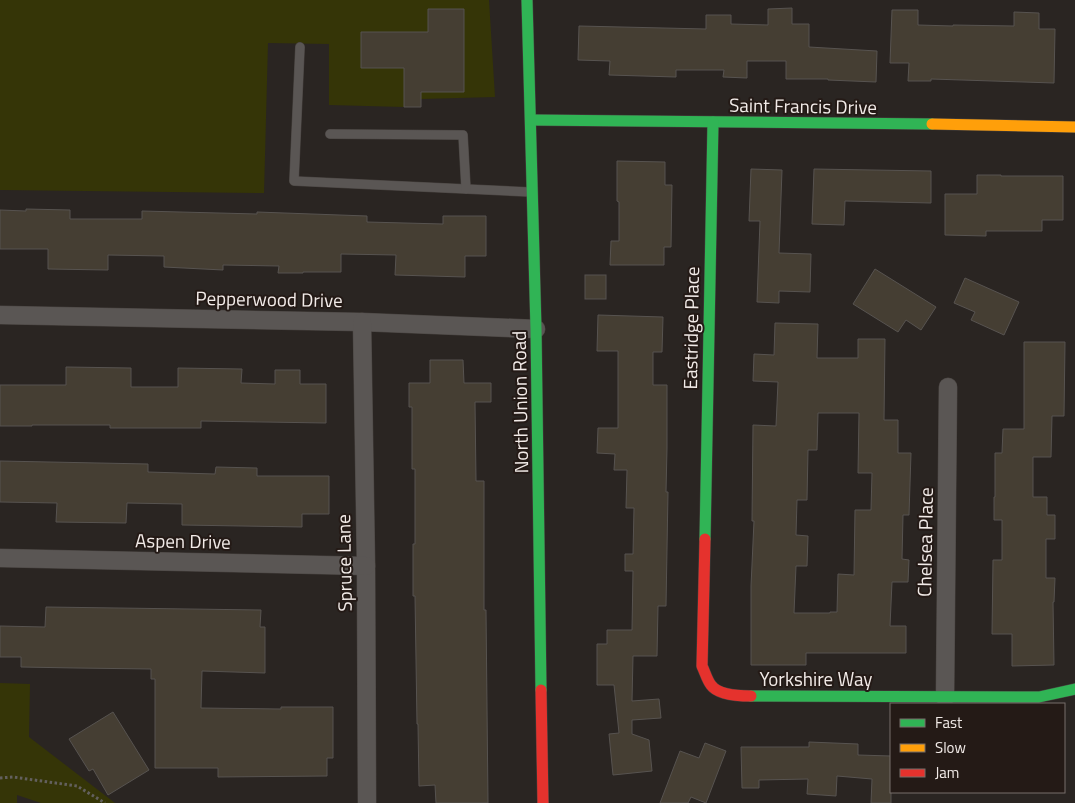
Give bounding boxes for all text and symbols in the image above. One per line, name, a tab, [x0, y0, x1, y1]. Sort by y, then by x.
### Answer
street label: Saint Francis Drive	[729, 90, 877, 121]
street label: Eastridge Place	[675, 266, 706, 390]
street label: Pepperwood Drive	[195, 283, 343, 314]
street label: North Union Road	[504, 330, 535, 474]
street label: Chelsea Place	[909, 487, 940, 597]
street label: Spruce Lane	[328, 514, 359, 612]
street label: Aspen Drive	[135, 525, 231, 556]
street label: Yorkshire Way	[759, 664, 873, 693]
legend	[890, 703, 1065, 793]
text: Fast	[935, 711, 963, 734]
text: Slow	[935, 736, 966, 759]
text: Jam	[935, 761, 959, 784]

